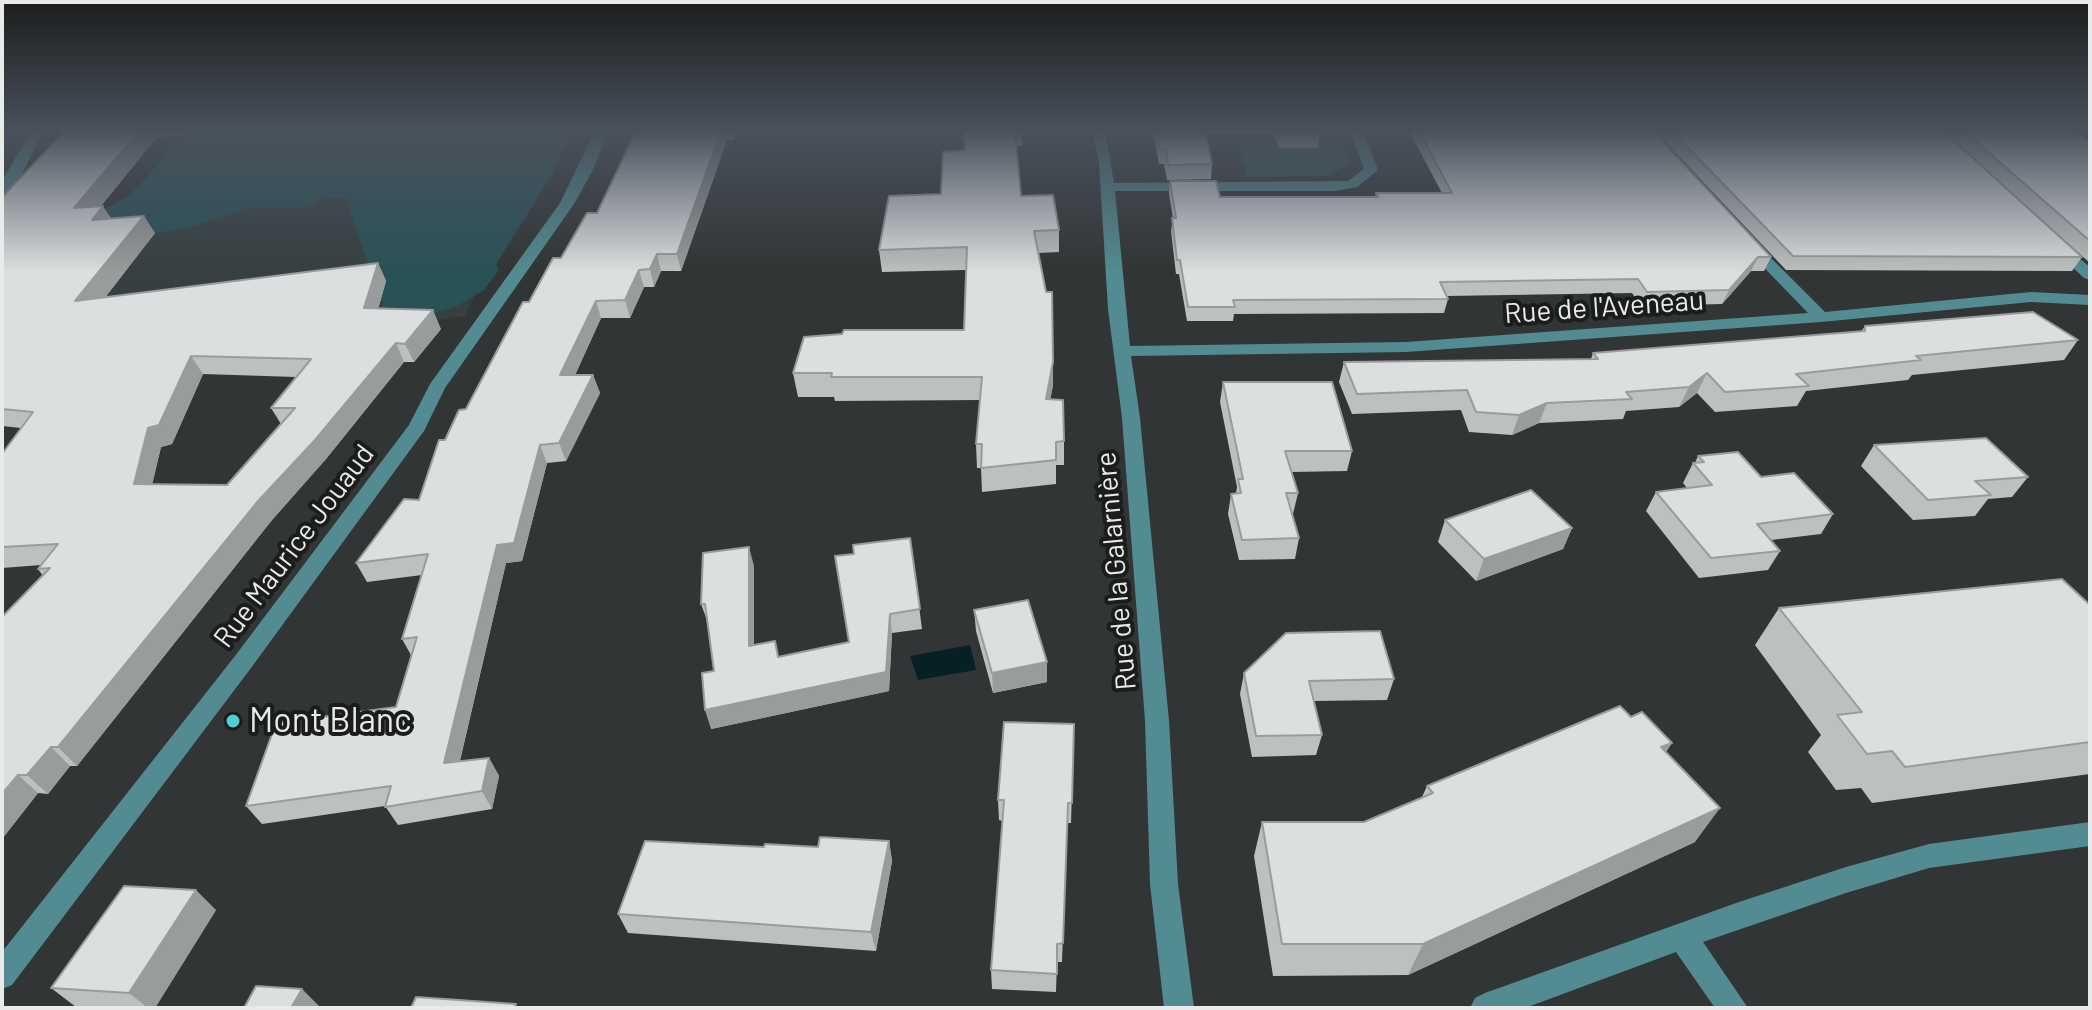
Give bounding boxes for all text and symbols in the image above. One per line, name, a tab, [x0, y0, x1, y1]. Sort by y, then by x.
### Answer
street label: Rue de l'Aveneau	[1503, 283, 1705, 331]
street label: Rue Maurice Jouaud	[207, 438, 381, 654]
street label: Rue de la Galarnière	[1089, 450, 1143, 692]
place label: Mont Blanc	[249, 701, 412, 741]
marker: Mont Blanc	[224, 712, 242, 730]

